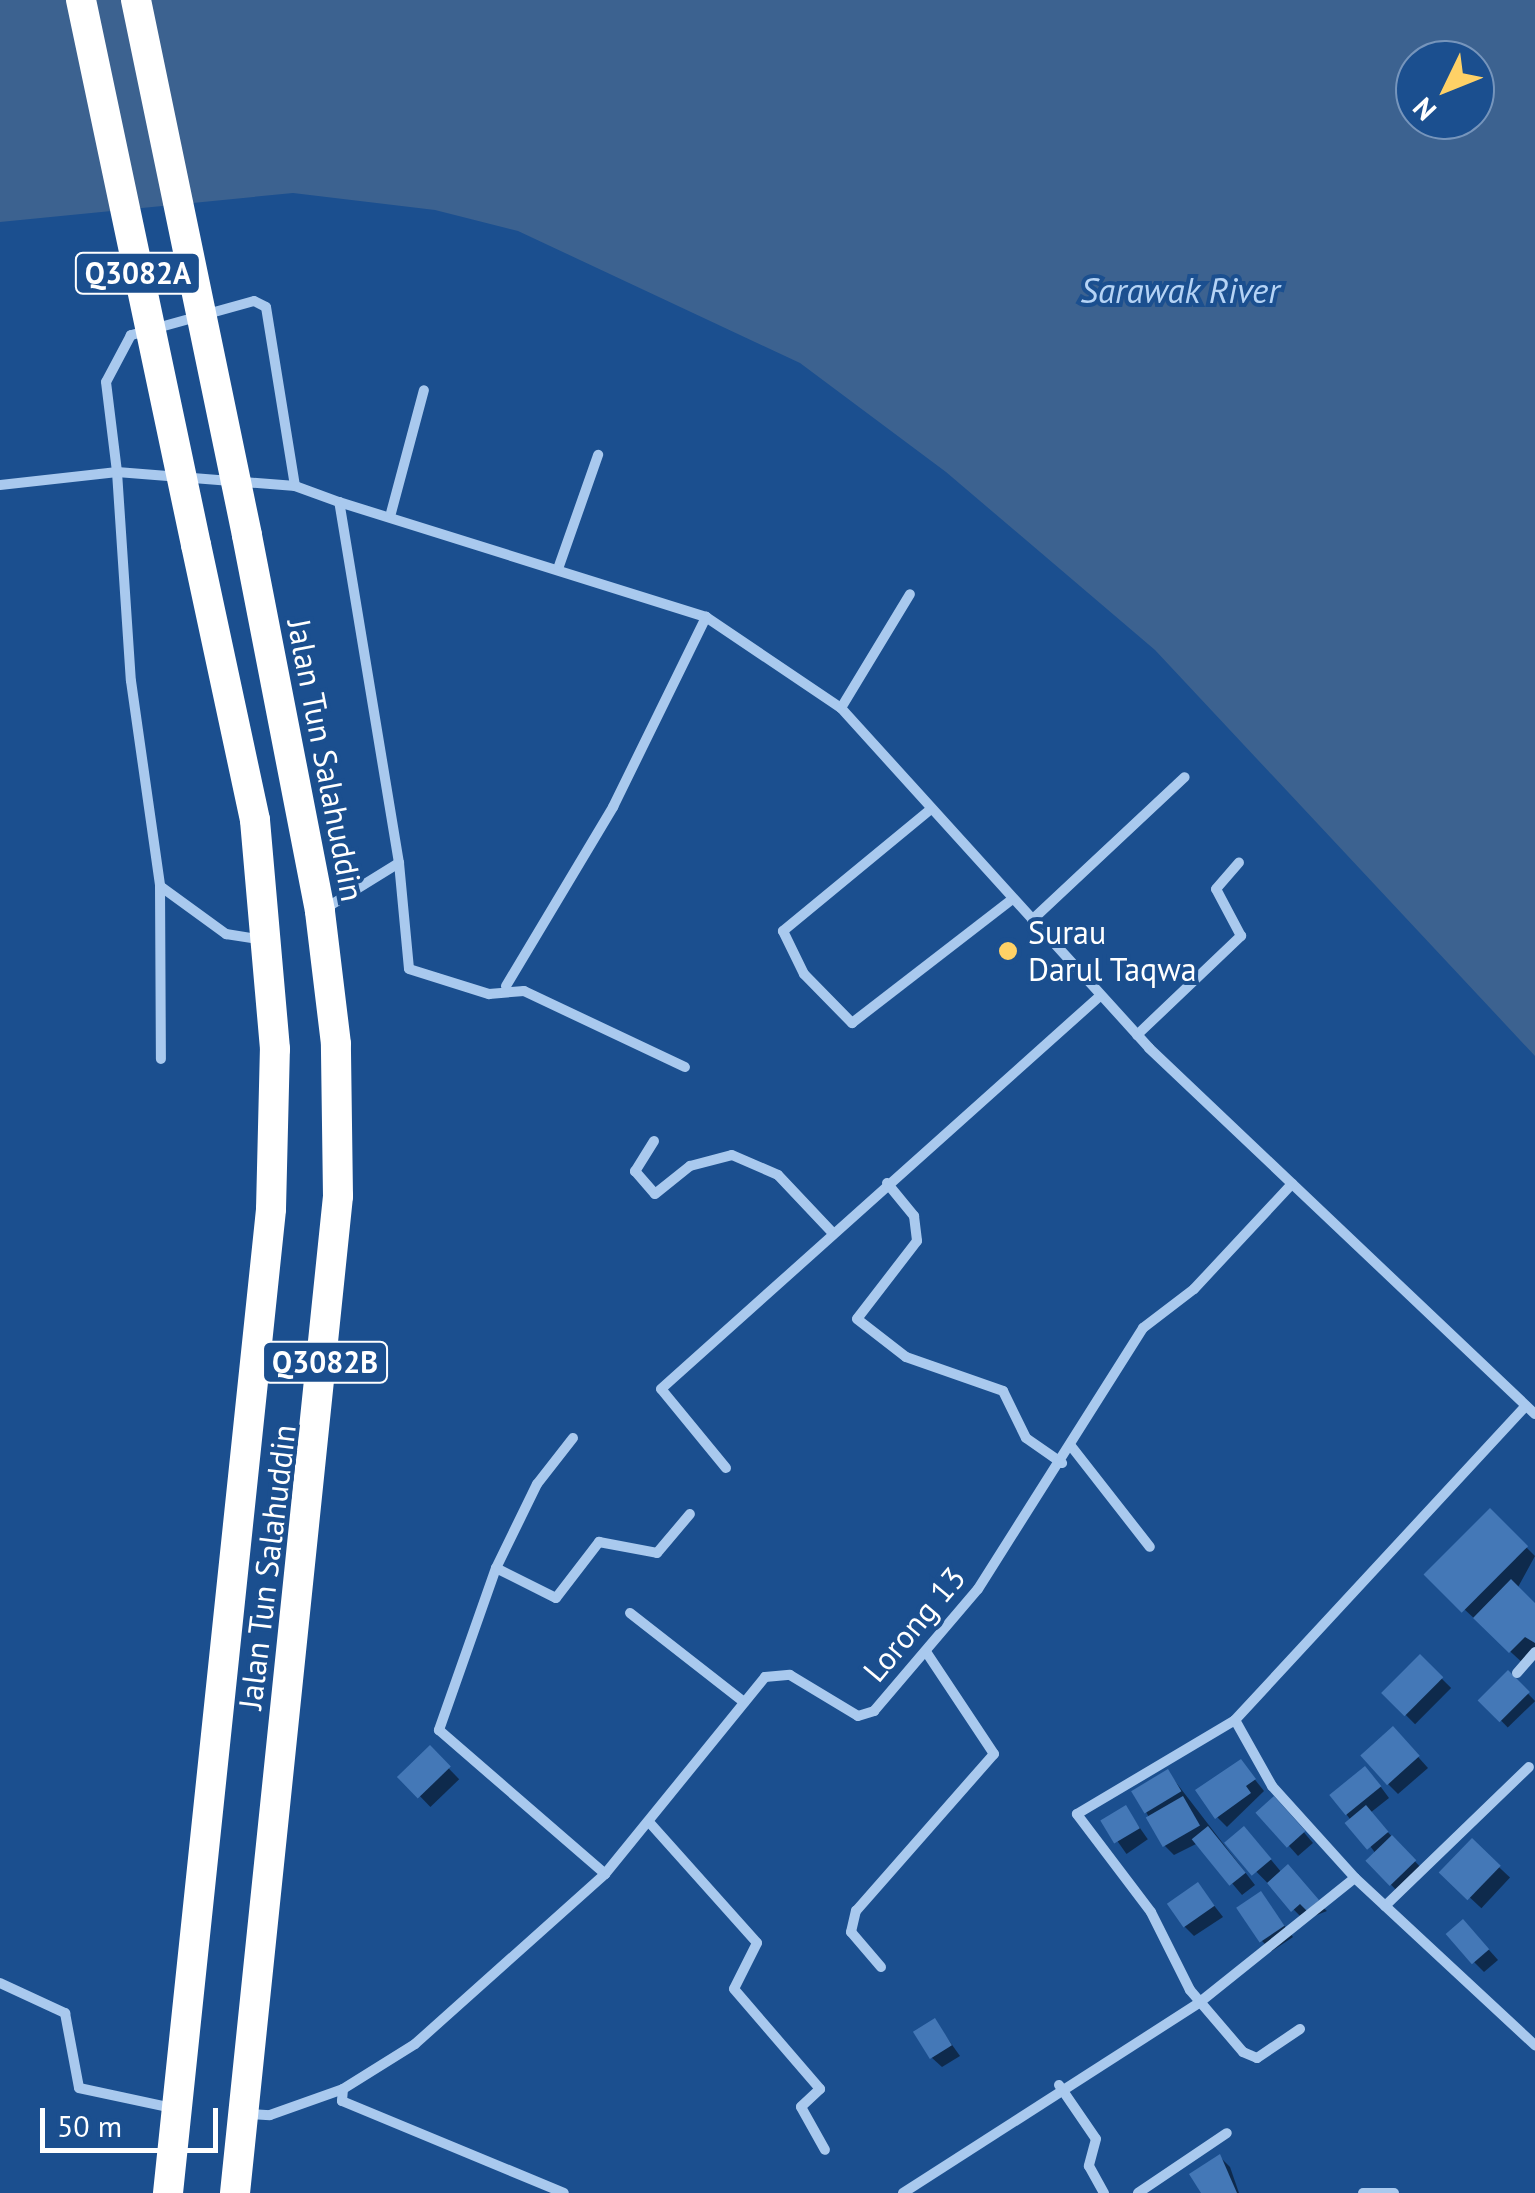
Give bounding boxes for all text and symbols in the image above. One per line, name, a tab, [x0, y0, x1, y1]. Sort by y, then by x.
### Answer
north arrow	[1395, 40, 1495, 140]
text: N	[1404, 90, 1444, 129]
road number: Q3082A	[73, 248, 203, 298]
water label: Sarawak River	[1080, 269, 1280, 311]
street label: Jalan Tun Salahuddin	[280, 615, 372, 905]
place label: Surau Darul Taqwa	[1028, 914, 1198, 989]
marker: Surau Darul Taqwa	[997, 940, 1019, 962]
road number: Q3082B	[260, 1337, 390, 1387]
street label: Jalan Tun Salahuddin	[230, 1422, 304, 1712]
street label: Lorong 13	[855, 1559, 973, 1689]
scale bar	[45, 2088, 222, 2150]
text: 50 m	[57, 2106, 122, 2145]

